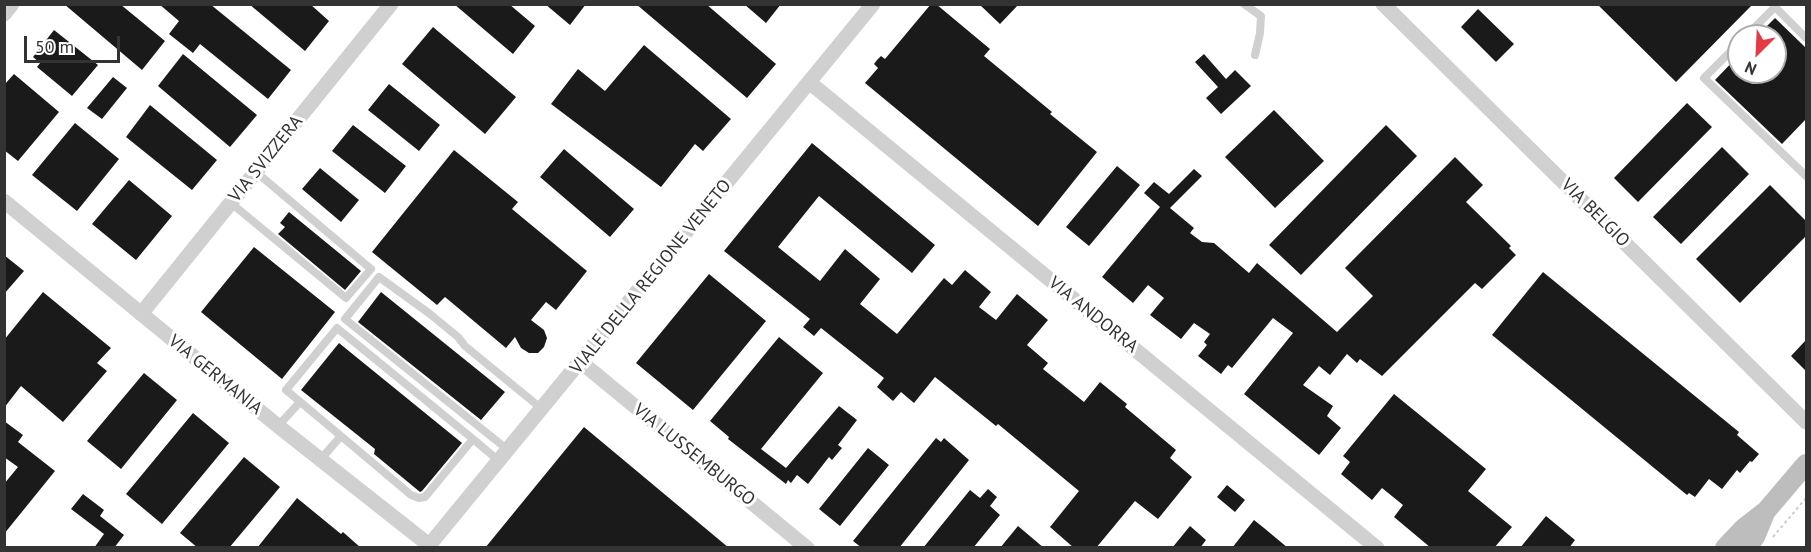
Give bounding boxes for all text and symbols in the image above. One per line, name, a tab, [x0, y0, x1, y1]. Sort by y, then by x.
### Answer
scale bar	[27, 24, 123, 62]
north arrow	[1727, 24, 1787, 84]
text: 50 m	[35, 35, 74, 58]
text: N	[1742, 57, 1759, 80]
street label: VIA SVIZZERA	[224, 111, 308, 207]
street label: VIA BELGIO	[1556, 174, 1634, 252]
street label: VIALE DELLA REGIONE VENETO	[566, 175, 736, 379]
street label: VIA ANDORRA	[1044, 272, 1142, 358]
street label: VIA GERMANIA	[164, 330, 266, 420]
street label: VIA LUSSEMBURGO	[629, 399, 759, 511]

